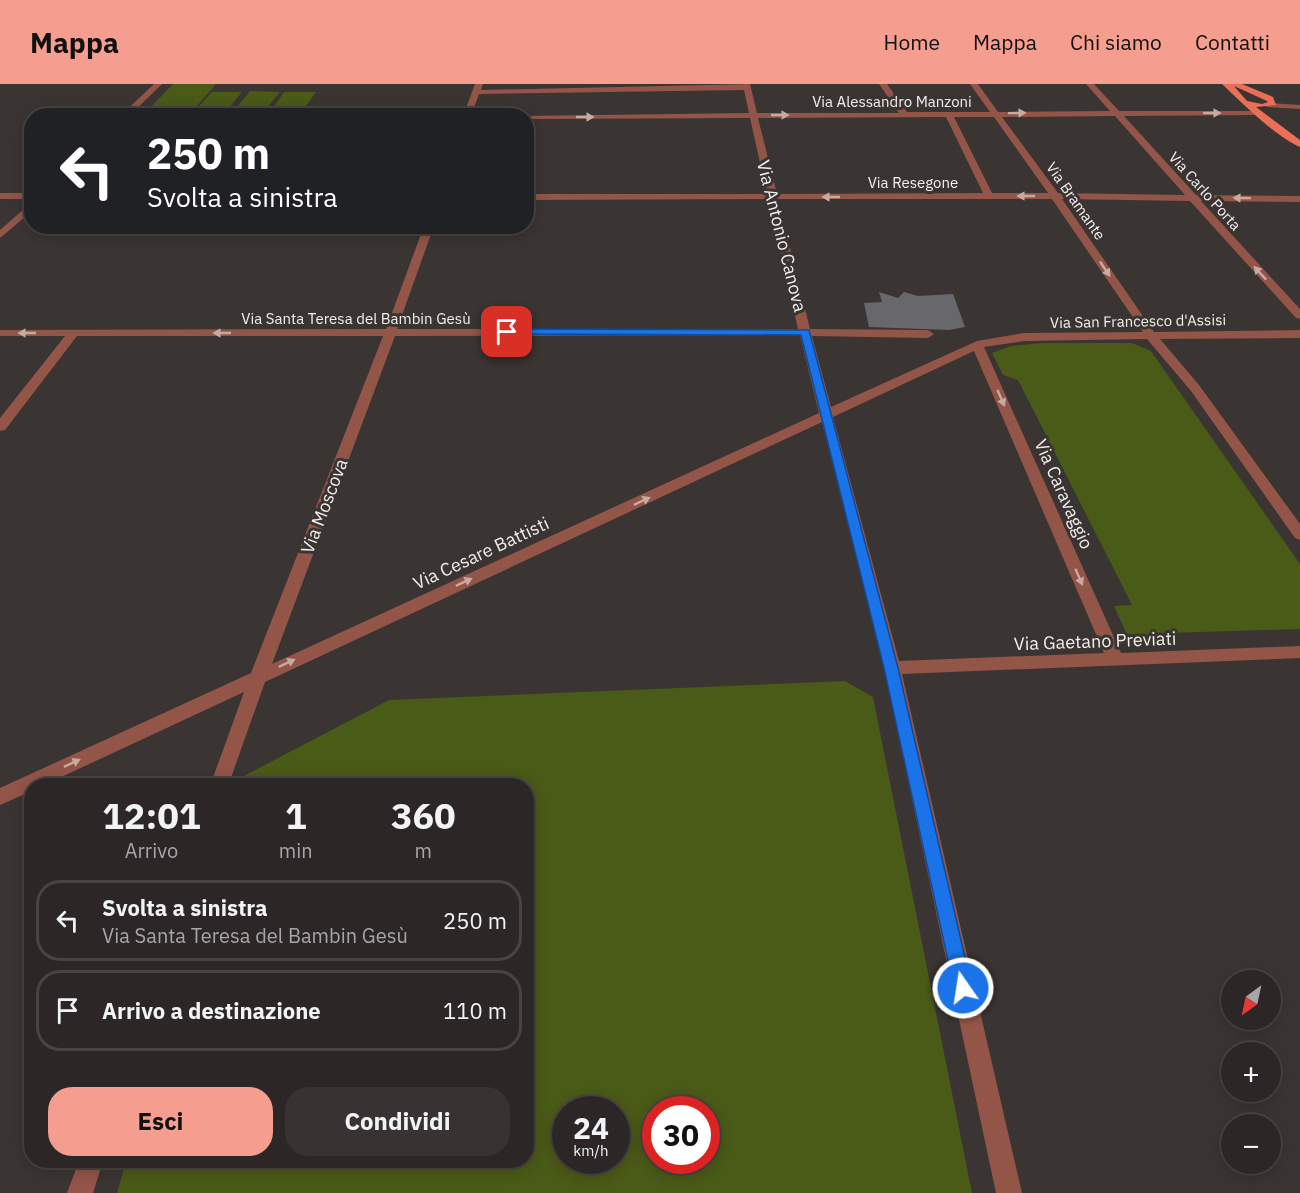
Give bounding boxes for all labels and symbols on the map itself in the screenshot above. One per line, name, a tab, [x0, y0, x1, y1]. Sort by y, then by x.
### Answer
street label: Via Alessandro Manzoni	[812, 92, 972, 111]
one-way arrow	[1007, 108, 1026, 118]
one-way arrow	[1202, 108, 1221, 118]
one-way arrow	[770, 110, 789, 120]
one-way arrow	[575, 112, 594, 122]
street label: Via Carlo Porta	[1165, 148, 1245, 234]
street label: Via Antonio Canova	[752, 158, 812, 315]
street label: Via Bramante	[1042, 158, 1110, 244]
street label: Via Resegone	[868, 173, 958, 192]
one-way arrow	[1016, 191, 1035, 201]
one-way arrow	[821, 192, 840, 202]
one-way arrow	[1232, 193, 1251, 203]
one-way arrow	[1099, 260, 1111, 276]
one-way arrow	[1254, 266, 1267, 281]
pin	[481, 306, 532, 357]
street label: Via Santa Teresa del Bambin Gesù	[241, 309, 471, 328]
street label: Via San Francesco d'Assisi	[1050, 310, 1226, 332]
one-way arrow	[17, 328, 36, 338]
one-way arrow	[212, 328, 231, 338]
one-way arrow	[997, 389, 1006, 407]
street label: Via Caravaggio	[1029, 435, 1099, 553]
street label: Via Moscova	[295, 455, 353, 557]
one-way arrow	[633, 496, 650, 505]
street label: Via Cesare Battisti	[409, 511, 553, 595]
one-way arrow	[1074, 568, 1084, 586]
one-way arrow	[456, 577, 474, 587]
street label: Via Gaetano Previati	[1013, 627, 1177, 655]
one-way arrow	[279, 659, 296, 668]
one-way arrow	[64, 758, 82, 768]
position arrow	[931, 956, 995, 1020]
north arrow	[1221, 970, 1281, 1030]
speed limit sign: 30	[642, 1096, 720, 1174]

